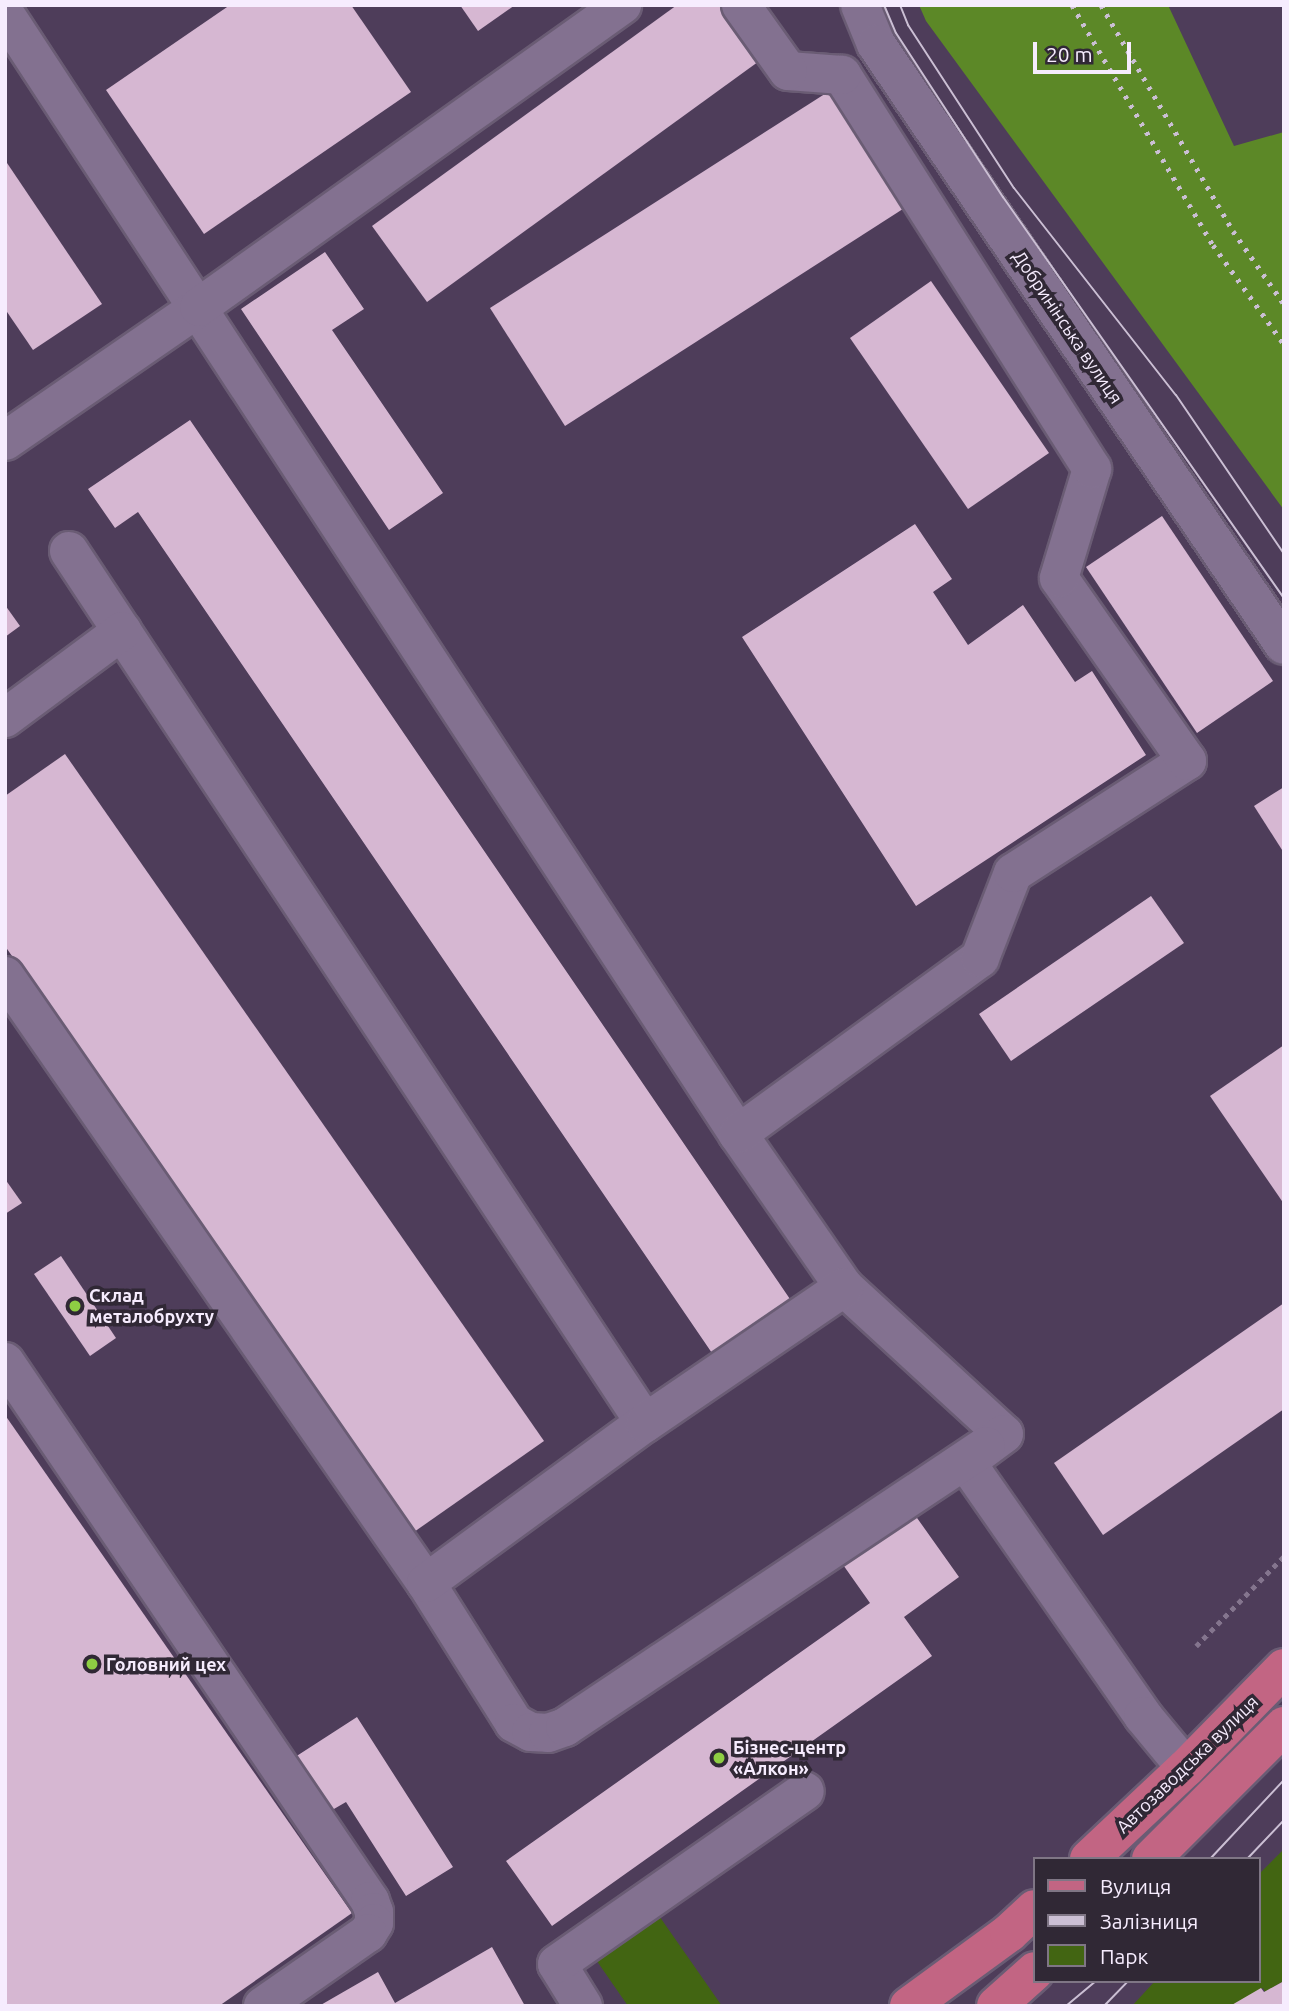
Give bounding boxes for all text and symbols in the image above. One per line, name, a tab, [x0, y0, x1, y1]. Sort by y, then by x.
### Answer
scale bar	[1037, 28, 1135, 72]
text: 20 m	[1046, 42, 1093, 66]
street label: Добринінська вулиця	[1009, 246, 1127, 408]
place label: Склад металобрухту	[89, 1285, 214, 1328]
marker: Склад металобрухту	[67, 1298, 83, 1314]
place label: Головний цех	[106, 1653, 226, 1675]
marker: Головний цех	[84, 1656, 100, 1672]
street label: Автозаводська вулиця	[1112, 1691, 1262, 1837]
place label: Бізнес-центр «Алкон»	[733, 1737, 846, 1780]
marker: Бізнес-центр «Алкон»	[711, 1750, 727, 1766]
legend	[1034, 1857, 1261, 1983]
text: Вулиця	[1100, 1874, 1171, 1898]
text: Залізниця	[1100, 1909, 1198, 1933]
text: Парк	[1100, 1944, 1148, 1968]

